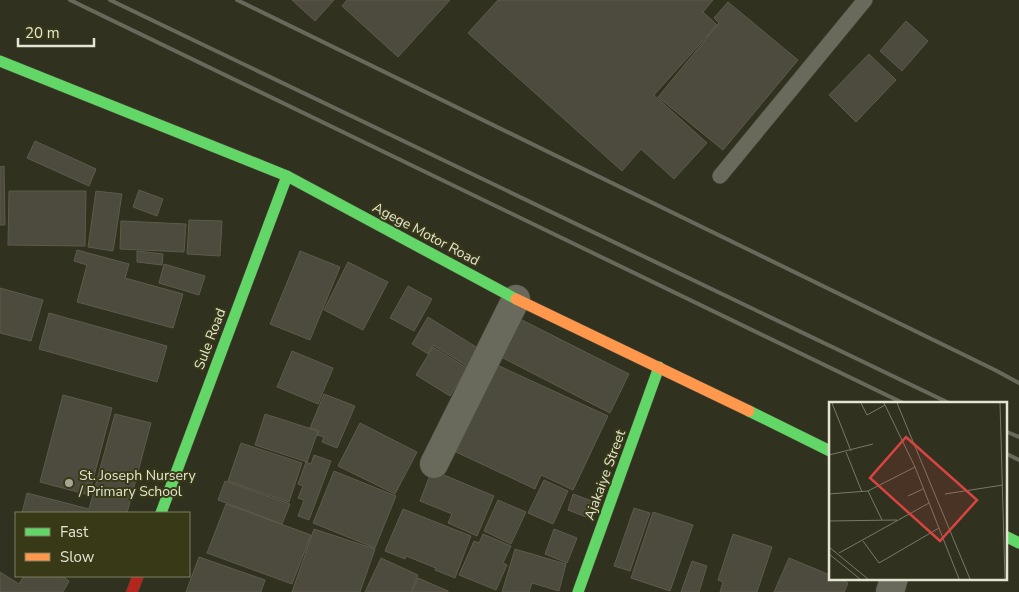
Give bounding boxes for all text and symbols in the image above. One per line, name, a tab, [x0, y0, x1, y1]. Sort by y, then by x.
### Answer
scale bar	[18, 15, 94, 47]
text: 20 m	[25, 23, 60, 43]
street label: Agege Motor Road	[369, 198, 483, 270]
street label: Sule Road	[190, 306, 230, 372]
inset map	[829, 402, 1006, 580]
street label: Ajakaiye Street	[580, 427, 630, 523]
place label: St. Joseph Nursery / Primary School	[78, 466, 196, 501]
marker: St. Joseph Nursery / Primary School	[63, 477, 75, 489]
legend	[15, 512, 190, 577]
text: Fast	[60, 522, 89, 542]
text: Slow	[60, 547, 95, 567]

